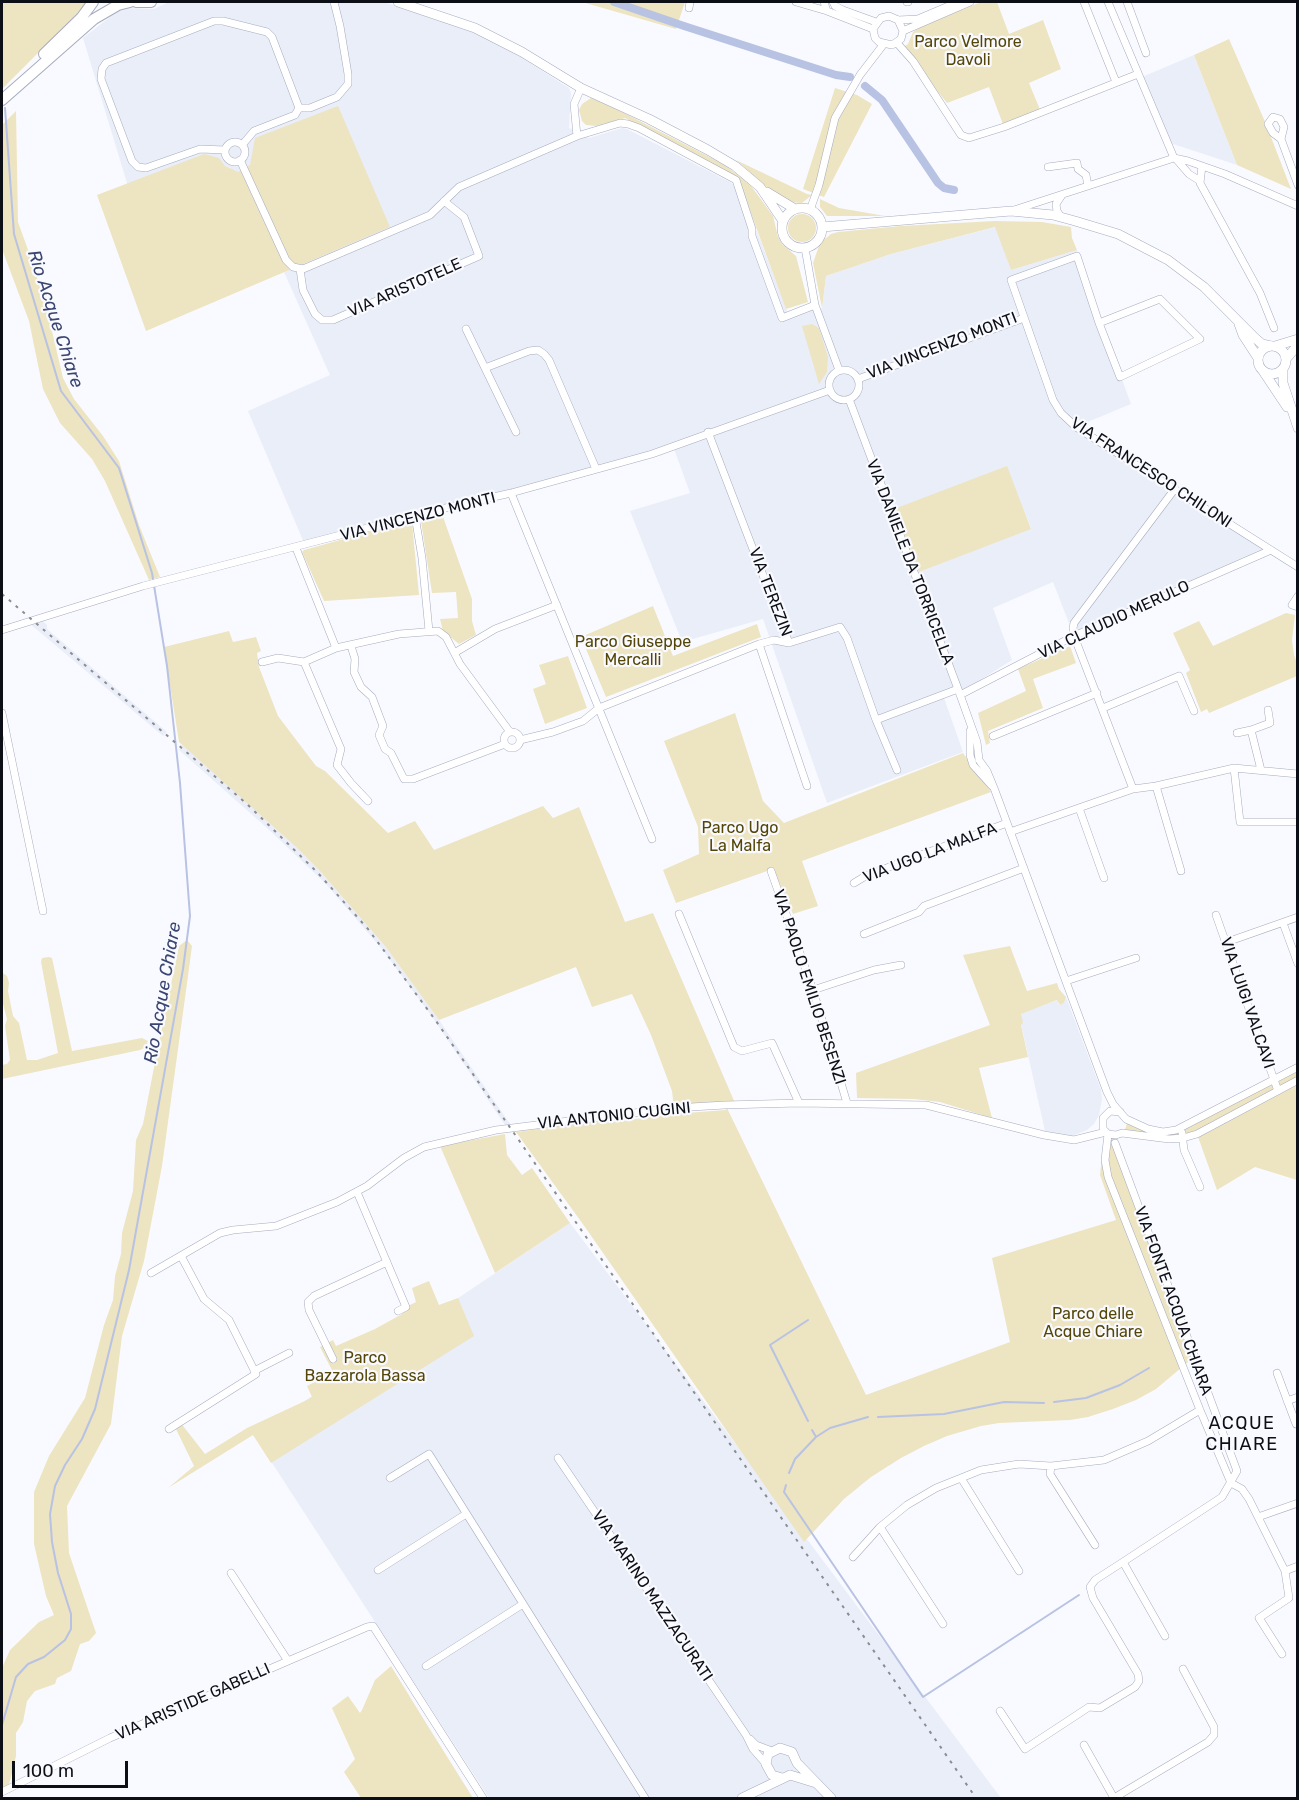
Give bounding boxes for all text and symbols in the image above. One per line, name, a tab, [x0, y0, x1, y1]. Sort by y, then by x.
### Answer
park label: Parco Velmore Davoli	[914, 32, 1022, 70]
water label: Rio Acque Chiare	[23, 247, 87, 391]
street label: VIA ARISTOTELE	[345, 254, 465, 322]
street label: VIA VINCENZO MONTI	[864, 308, 1020, 384]
street label: VIA FRANCESCO CHILONI	[1067, 414, 1235, 532]
street label: VIA DANIELE DA TORRICELLA	[862, 457, 958, 667]
street label: VIA VINCENZO MONTI	[338, 488, 498, 546]
street label: VIA TEREZIN	[744, 545, 796, 639]
street label: VIA CLAUDIO MERULO	[1035, 576, 1193, 664]
park label: Parco Giuseppe Mercalli	[575, 632, 691, 670]
park label: Parco Ugo La Malfa	[702, 818, 778, 856]
street label: VIA UGO LA MALFA	[860, 819, 1000, 887]
street label: VIA PAOLO EMILIO BESENZI	[768, 887, 850, 1087]
water label: Rio Acque Chiare	[140, 920, 186, 1066]
street label: VIA LUIGI VALCAVI	[1216, 935, 1278, 1071]
street label: VIA ANTONIO CUGINI	[536, 1098, 692, 1134]
street label: VIA FONTE ACQUA CHIARA	[1130, 1204, 1216, 1398]
park label: Parco delle Acque Chiare	[1043, 1304, 1143, 1342]
park label: Parco Bazzarola Bassa	[304, 1348, 426, 1386]
district label: ACQUE CHIARE	[1205, 1413, 1279, 1456]
street label: VIA MARINO MAZZACURATI	[587, 1507, 717, 1685]
street label: VIA ARISTIDE GABELLI	[113, 1659, 273, 1745]
scale bar	[15, 1749, 130, 1787]
text: 100 m	[23, 1760, 74, 1782]

